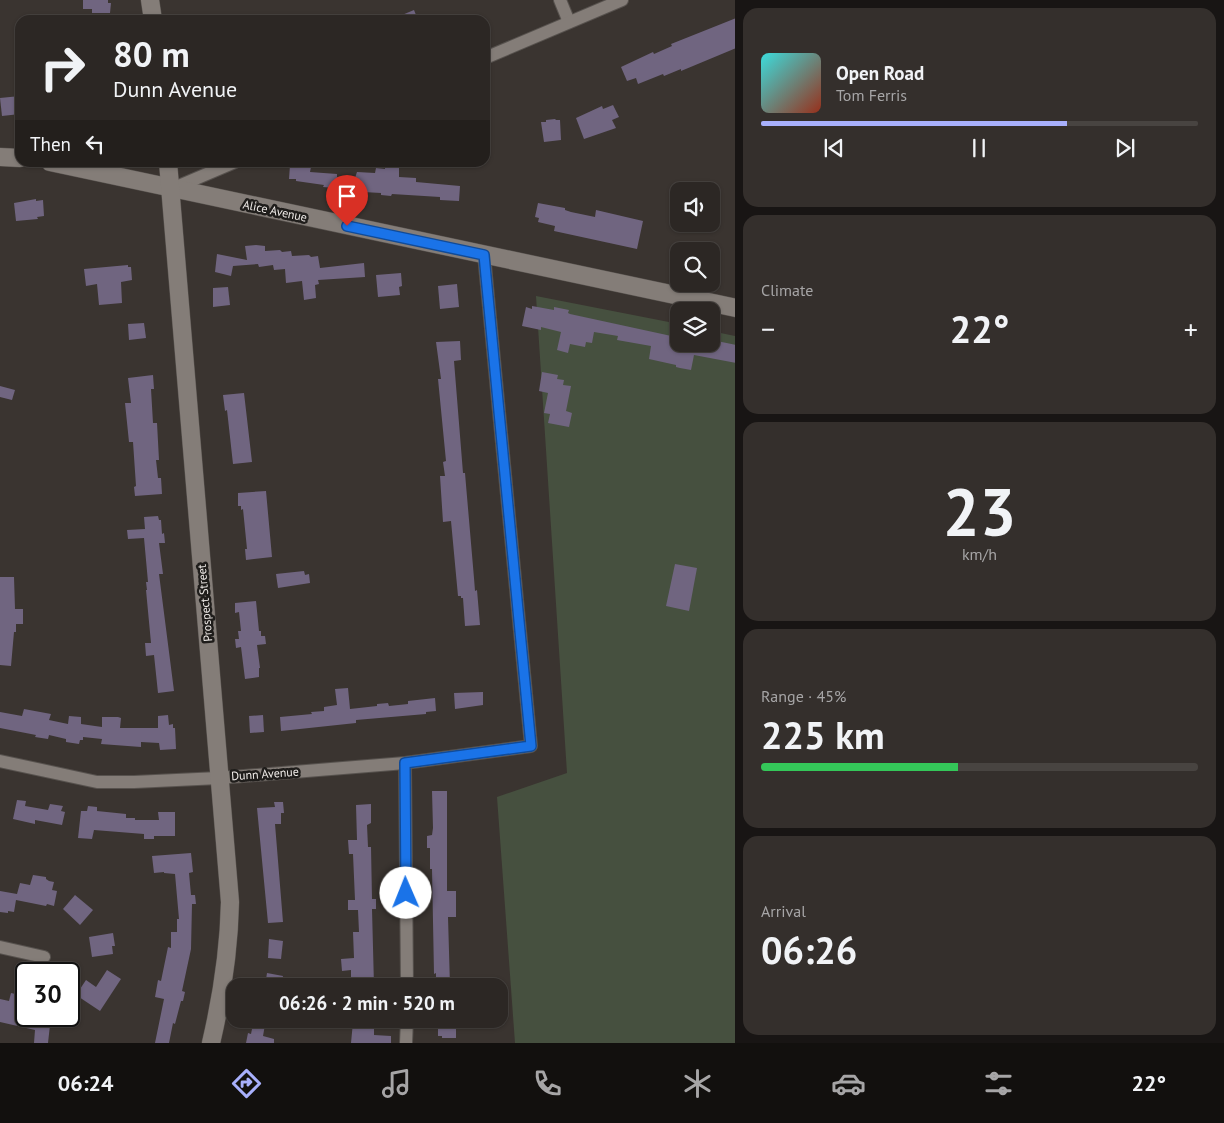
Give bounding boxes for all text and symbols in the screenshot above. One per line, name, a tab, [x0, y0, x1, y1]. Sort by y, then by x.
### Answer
text: 80 m	[113, 31, 190, 77]
icon: right	[30, 35, 95, 100]
text: Open Road	[836, 61, 924, 85]
text: Dunn Avenue	[113, 75, 237, 103]
text: Tom Ferris	[836, 85, 907, 105]
icon: left	[81, 130, 109, 158]
text: Then	[30, 132, 71, 156]
icon: previous	[820, 134, 848, 162]
icon: pause	[965, 134, 993, 162]
icon: next	[1111, 134, 1139, 162]
pin	[326, 175, 368, 226]
icon: arrive	[333, 182, 361, 210]
map controls	[670, 182, 720, 352]
button: sound	[670, 182, 720, 232]
street label: Alice Avenue	[242, 196, 309, 225]
button: search	[670, 242, 720, 292]
text: Climate	[761, 280, 813, 300]
button: layers	[670, 302, 720, 352]
text: 22°	[950, 304, 1009, 353]
text: −	[761, 310, 775, 347]
text: +	[1184, 310, 1198, 347]
text: 23	[943, 469, 1016, 553]
text: km/h	[962, 544, 997, 564]
street label: Prospect Street	[194, 564, 215, 642]
text: Range · 45%	[761, 686, 846, 706]
text: 225 km	[761, 710, 885, 759]
street label: Dunn Avenue	[231, 764, 299, 783]
position arrow	[379, 866, 431, 918]
text: Arrival	[761, 901, 806, 921]
text: 06:26	[761, 925, 857, 974]
speed limit sign: 30	[15, 962, 80, 1027]
text: 06:26 · 2 min · 520 m	[279, 991, 455, 1015]
icon: directions	[229, 1066, 264, 1101]
icon: music	[379, 1066, 414, 1101]
icon: phone	[530, 1066, 565, 1101]
icon: climate	[680, 1066, 715, 1101]
icon: car	[831, 1066, 866, 1101]
icon: filters	[981, 1066, 1016, 1101]
text: 06:24	[58, 1069, 114, 1097]
text: 22°	[1132, 1069, 1166, 1097]

